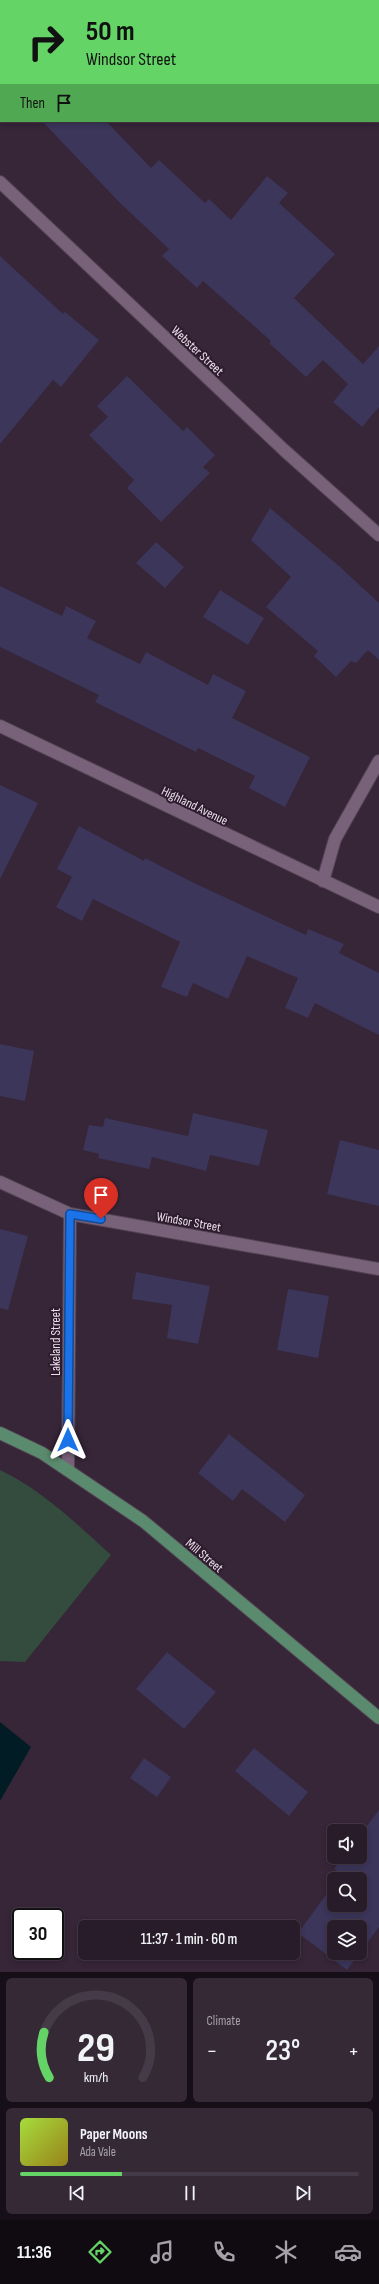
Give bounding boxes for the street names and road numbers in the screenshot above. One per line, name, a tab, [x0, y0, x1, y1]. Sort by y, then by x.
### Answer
street label: Webster Street	[168, 322, 227, 379]
street label: Highland Avenue	[159, 783, 230, 829]
street label: Windsor Street	[155, 1208, 222, 1236]
street label: Lakeland Street	[48, 1308, 64, 1376]
street label: Mill Street	[182, 1535, 227, 1576]

